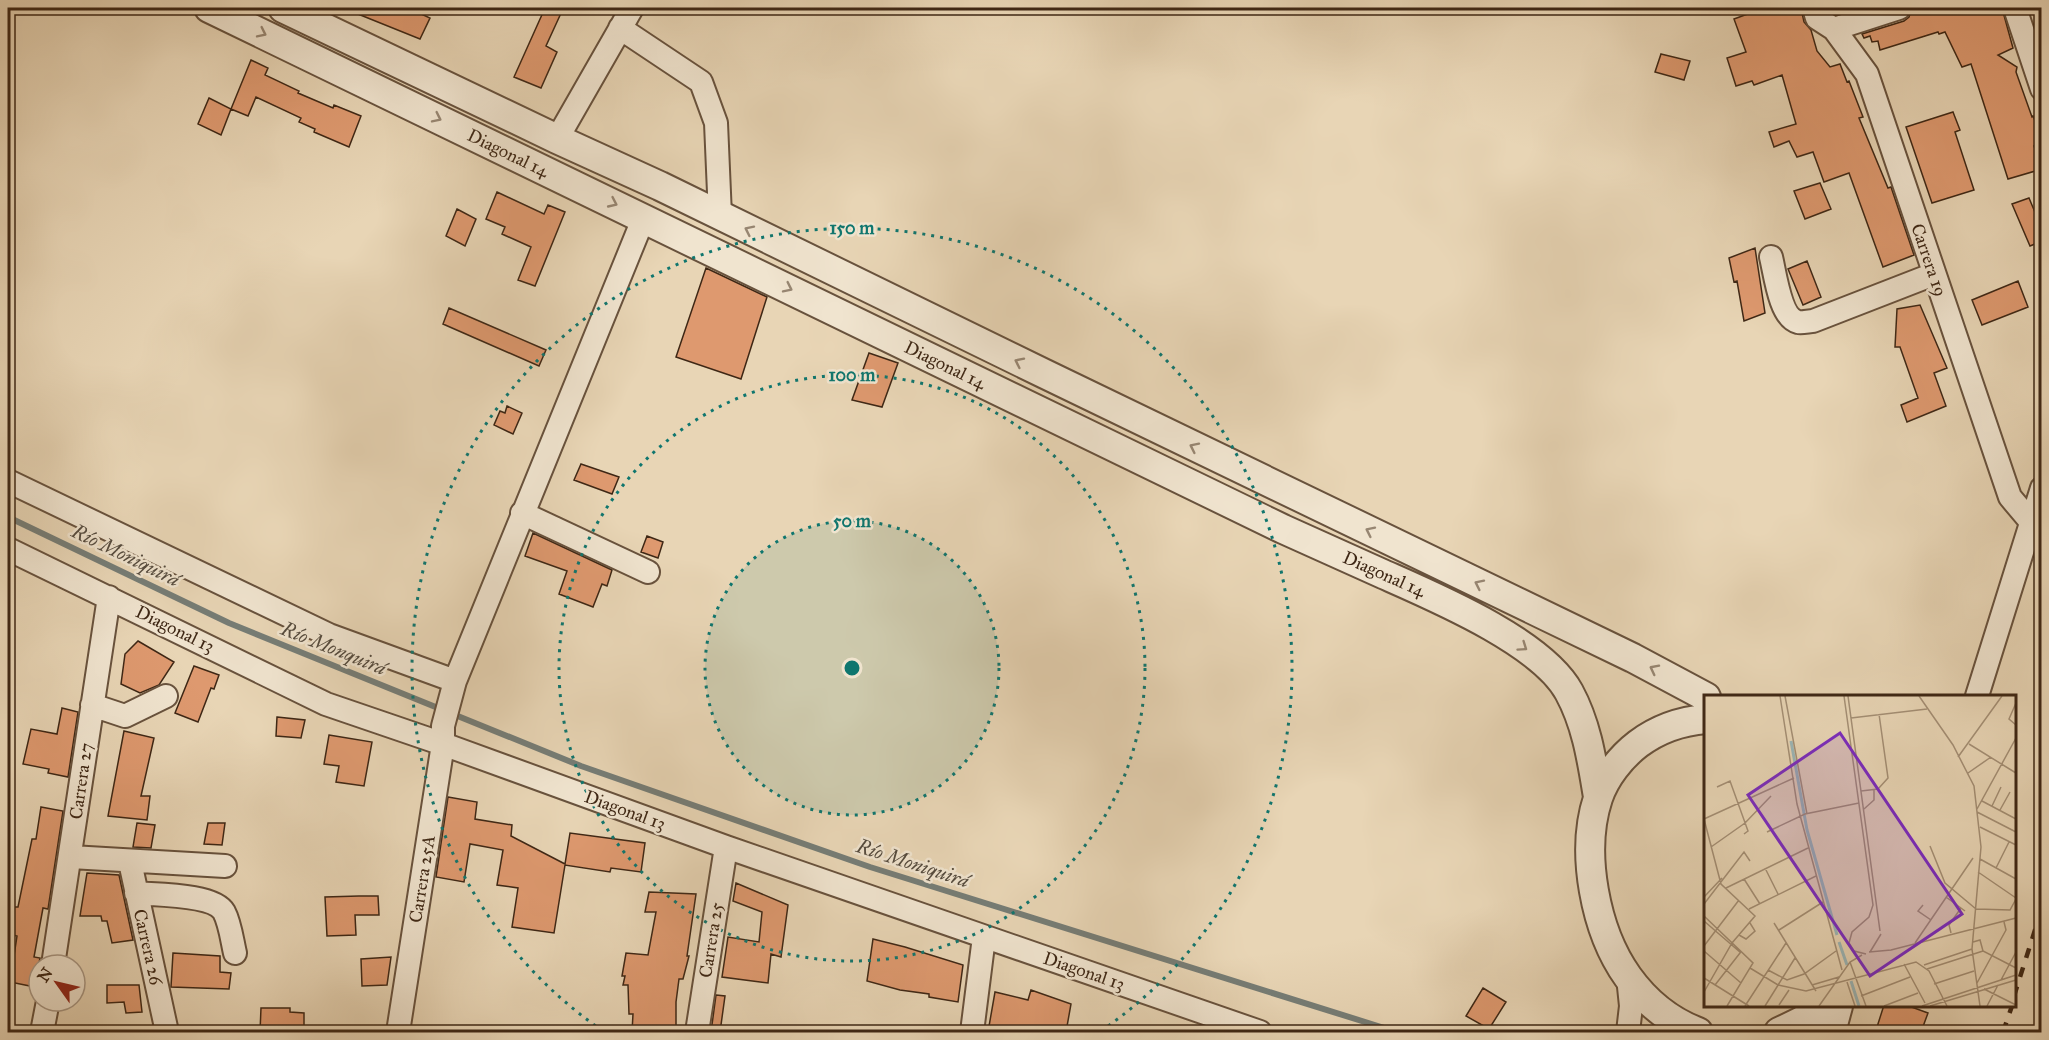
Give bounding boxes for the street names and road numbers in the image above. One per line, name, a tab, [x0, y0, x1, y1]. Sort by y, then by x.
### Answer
street label: Diagonal 14	[463, 124, 553, 183]
street label: Carrera 19	[1906, 221, 1952, 299]
street label: Diagonal 14	[900, 336, 990, 395]
street label: Diagonal 14	[1339, 546, 1429, 603]
street label: Diagonal 13	[132, 601, 218, 658]
street label: Carrera 27	[65, 741, 97, 821]
street label: Diagonal 13	[581, 785, 669, 836]
street label: Carrera 25A	[404, 834, 440, 924]
street label: Carrera 25	[694, 900, 728, 979]
street label: Carrera 26	[129, 907, 168, 988]
street label: Diagonal 13	[1040, 947, 1128, 996]

